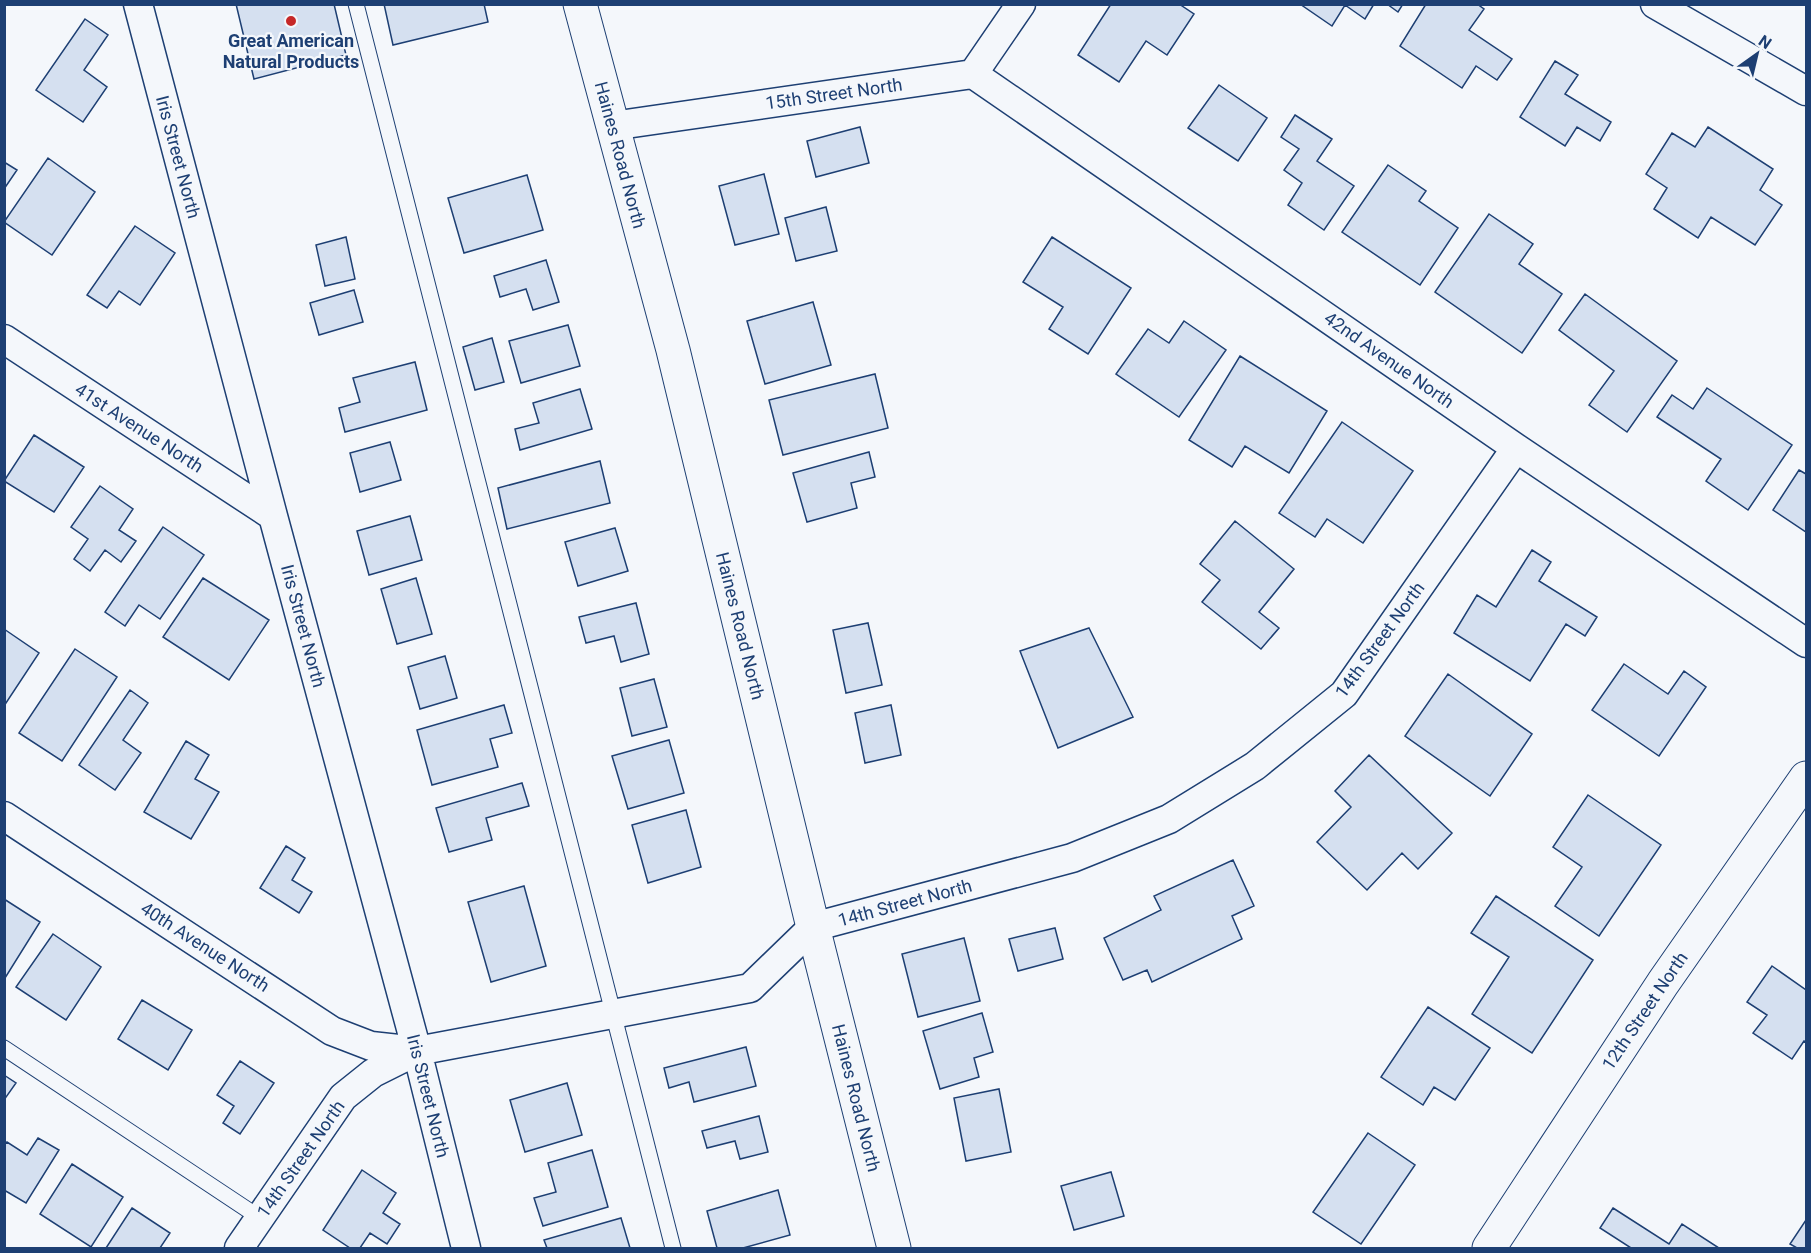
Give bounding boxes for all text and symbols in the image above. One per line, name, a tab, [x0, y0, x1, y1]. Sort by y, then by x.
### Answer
marker: Great American Natural Products	[284, 14, 298, 28]
north arrow	[1727, 24, 1787, 84]
place label: Great American Natural Products	[223, 30, 359, 72]
text: N	[1755, 31, 1775, 53]
street label: 15th Street North	[764, 74, 904, 113]
street label: Haines Road North	[591, 79, 650, 231]
street label: Iris Street North	[152, 93, 205, 221]
street label: 42nd Avenue North	[1320, 307, 1458, 412]
street label: 41st Avenue North	[71, 378, 207, 477]
street label: Haines Road North	[712, 550, 769, 702]
street label: Iris Street North	[277, 562, 330, 690]
street label: 14th Street North	[1331, 578, 1429, 702]
street label: 14th Street North	[836, 875, 974, 931]
street label: 40th Avenue North	[137, 897, 274, 996]
street label: 12th Street North	[1597, 948, 1692, 1074]
street label: Haines Road North	[828, 1022, 885, 1174]
street label: Iris Street North	[403, 1032, 454, 1160]
street label: 14th Street North	[252, 1096, 349, 1221]

